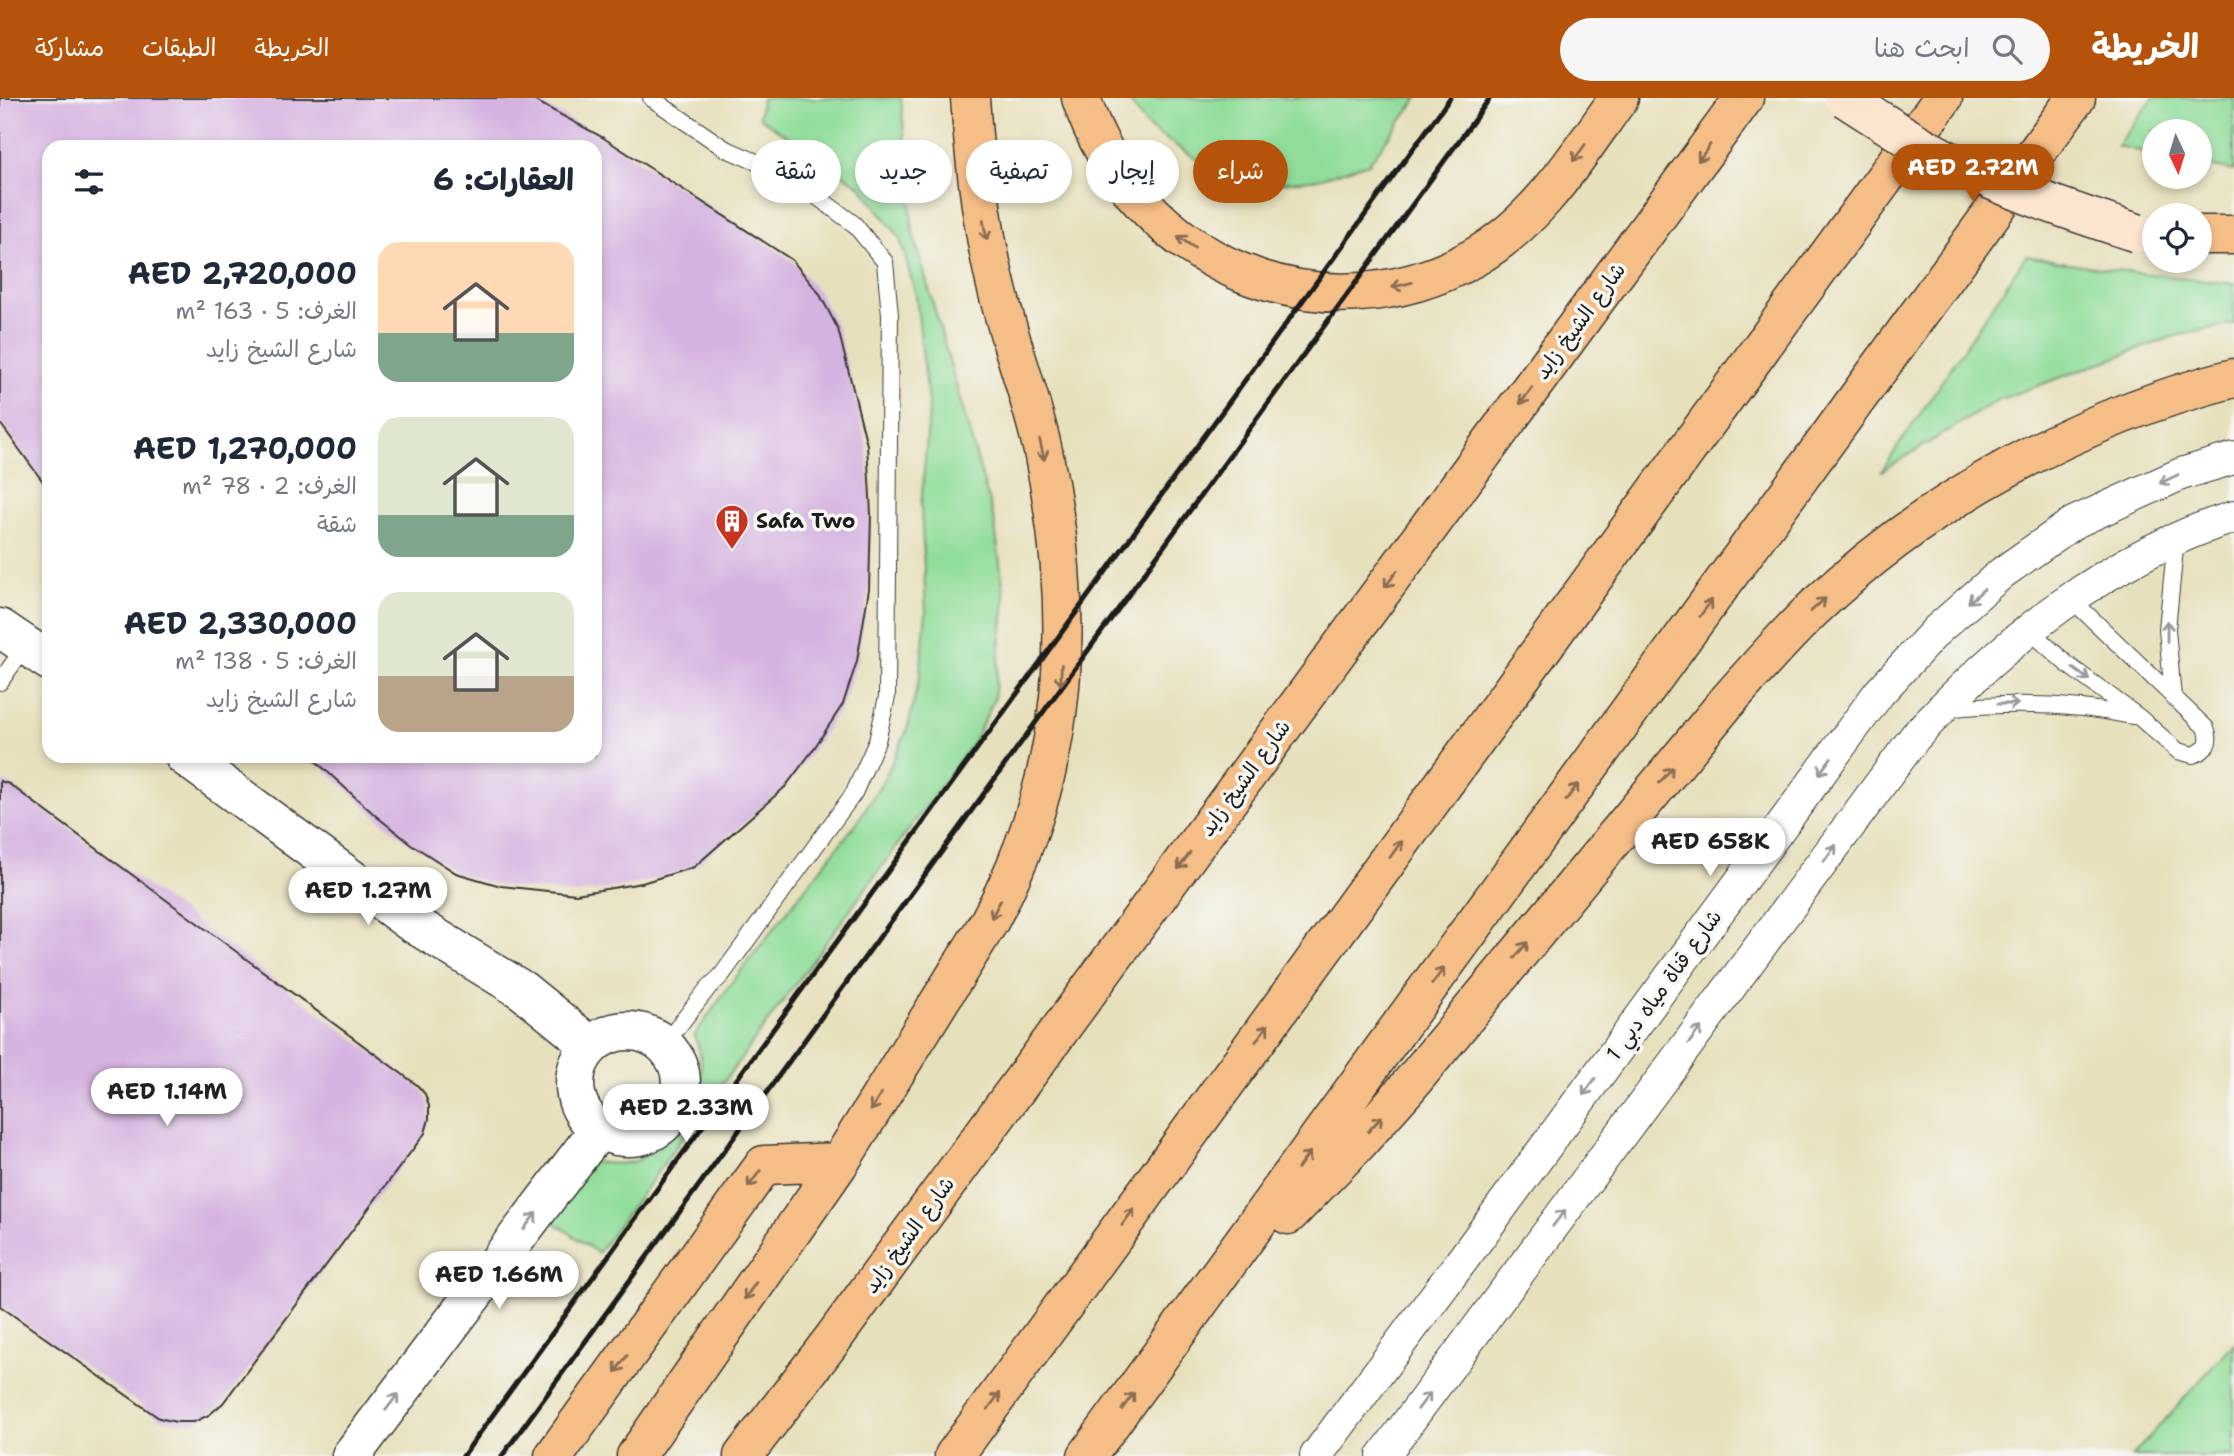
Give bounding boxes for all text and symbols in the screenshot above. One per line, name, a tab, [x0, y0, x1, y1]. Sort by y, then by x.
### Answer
search box	[1560, 18, 2050, 81]
text: الخريطة	[2092, 24, 2199, 69]
text: ابحث هنا	[1874, 30, 1970, 65]
icon: search	[1988, 30, 2026, 68]
text: مشاركة	[35, 32, 104, 64]
text: الطبقات	[142, 32, 217, 64]
text: الخريطة	[255, 32, 329, 64]
north arrow	[2142, 119, 2212, 189]
map controls	[2142, 119, 2212, 273]
chip: شقة	[751, 140, 841, 203]
chip: جديد	[855, 140, 952, 203]
chip: تصفية	[966, 140, 1072, 203]
chip: إيجار	[1086, 140, 1179, 203]
chip: شراء	[1193, 140, 1288, 203]
one-way arrow	[1572, 143, 1586, 162]
one-way arrow	[1697, 143, 1711, 162]
pin: AED 2.72M	[1893, 144, 2053, 204]
text: AED 2.72M	[1907, 152, 2039, 182]
text: العقارات: 6	[433, 159, 574, 200]
icon: filters	[70, 163, 108, 201]
button: locate	[2142, 203, 2212, 273]
one-way arrow	[979, 218, 992, 241]
one-way arrow	[1177, 235, 1196, 249]
text: AED 2,720,000	[128, 253, 357, 294]
street label: شارع الشيخ زايد	[1528, 257, 1633, 386]
icon: home	[434, 270, 518, 354]
one-way arrow	[1391, 279, 1414, 292]
text: الغرف: 5 · 163 m²	[176, 296, 357, 326]
text: شارع الشيخ زايد	[206, 334, 357, 364]
one-way arrow	[1518, 386, 1533, 404]
text: AED 1,270,000	[133, 428, 357, 469]
one-way arrow	[1036, 438, 1049, 461]
icon: home	[434, 445, 518, 529]
text: الغرف: 2 · 78 m²	[182, 471, 357, 501]
one-way arrow	[2159, 473, 2180, 486]
building icon: Safa Two	[713, 502, 751, 551]
place label: Safa Two	[756, 507, 856, 535]
text: شقة	[317, 509, 357, 539]
one-way arrow	[1384, 569, 1398, 588]
one-way arrow	[1967, 588, 1985, 604]
one-way arrow	[1809, 597, 1826, 614]
one-way arrow	[1698, 599, 1713, 618]
text: AED 2,330,000	[124, 603, 357, 644]
one-way arrow	[2160, 619, 2174, 642]
icon: home	[434, 620, 518, 704]
text: الغرف: 5 · 138 m²	[175, 646, 357, 676]
one-way arrow	[1055, 664, 1068, 687]
one-way arrow	[2071, 667, 2090, 682]
text: شارع الشيخ زايد	[206, 684, 357, 714]
one-way arrow	[1996, 697, 2019, 711]
street label: شارع الشيخ زايد	[1193, 714, 1298, 843]
one-way arrow	[1818, 756, 1833, 774]
one-way arrow	[1659, 766, 1674, 784]
one-way arrow	[1565, 783, 1579, 802]
pin: AED 658K	[1638, 818, 1782, 878]
text: AED 658K	[1651, 826, 1769, 856]
one-way arrow	[1389, 840, 1403, 859]
one-way arrow	[1822, 843, 1837, 862]
one-way arrow	[1176, 851, 1191, 870]
pin: AED 1.27M	[288, 868, 448, 927]
text: AED 1.27M	[304, 875, 432, 905]
one-way arrow	[989, 898, 1003, 918]
street label: شارع قناة مياه دبي 1	[1600, 904, 1732, 1069]
one-way arrow	[1513, 941, 1529, 959]
one-way arrow	[1431, 967, 1445, 986]
one-way arrow	[1255, 1024, 1270, 1043]
one-way arrow	[1687, 1027, 1702, 1045]
pin: AED 1.14M	[87, 1068, 247, 1128]
text: AED 1.14M	[107, 1076, 227, 1106]
one-way arrow	[1582, 1078, 1597, 1096]
pin: AED 2.33M	[606, 1084, 766, 1144]
text: AED 2.33M	[619, 1092, 753, 1122]
one-way arrow	[869, 1092, 883, 1112]
one-way arrow	[1367, 1115, 1383, 1133]
one-way arrow	[1297, 1151, 1311, 1170]
one-way arrow	[747, 1169, 761, 1188]
street label: شارع الشيخ زايد	[857, 1171, 962, 1300]
one-way arrow	[1121, 1208, 1136, 1227]
one-way arrow	[1552, 1209, 1567, 1228]
one-way arrow	[522, 1211, 537, 1230]
pin: AED 1.66M	[419, 1252, 579, 1311]
text: AED 1.66M	[435, 1259, 563, 1289]
one-way arrow	[743, 1281, 757, 1300]
one-way arrow	[614, 1354, 628, 1373]
one-way arrow	[987, 1392, 1002, 1411]
one-way arrow	[1121, 1392, 1135, 1411]
one-way arrow	[1417, 1392, 1431, 1411]
one-way arrow	[385, 1393, 400, 1411]

